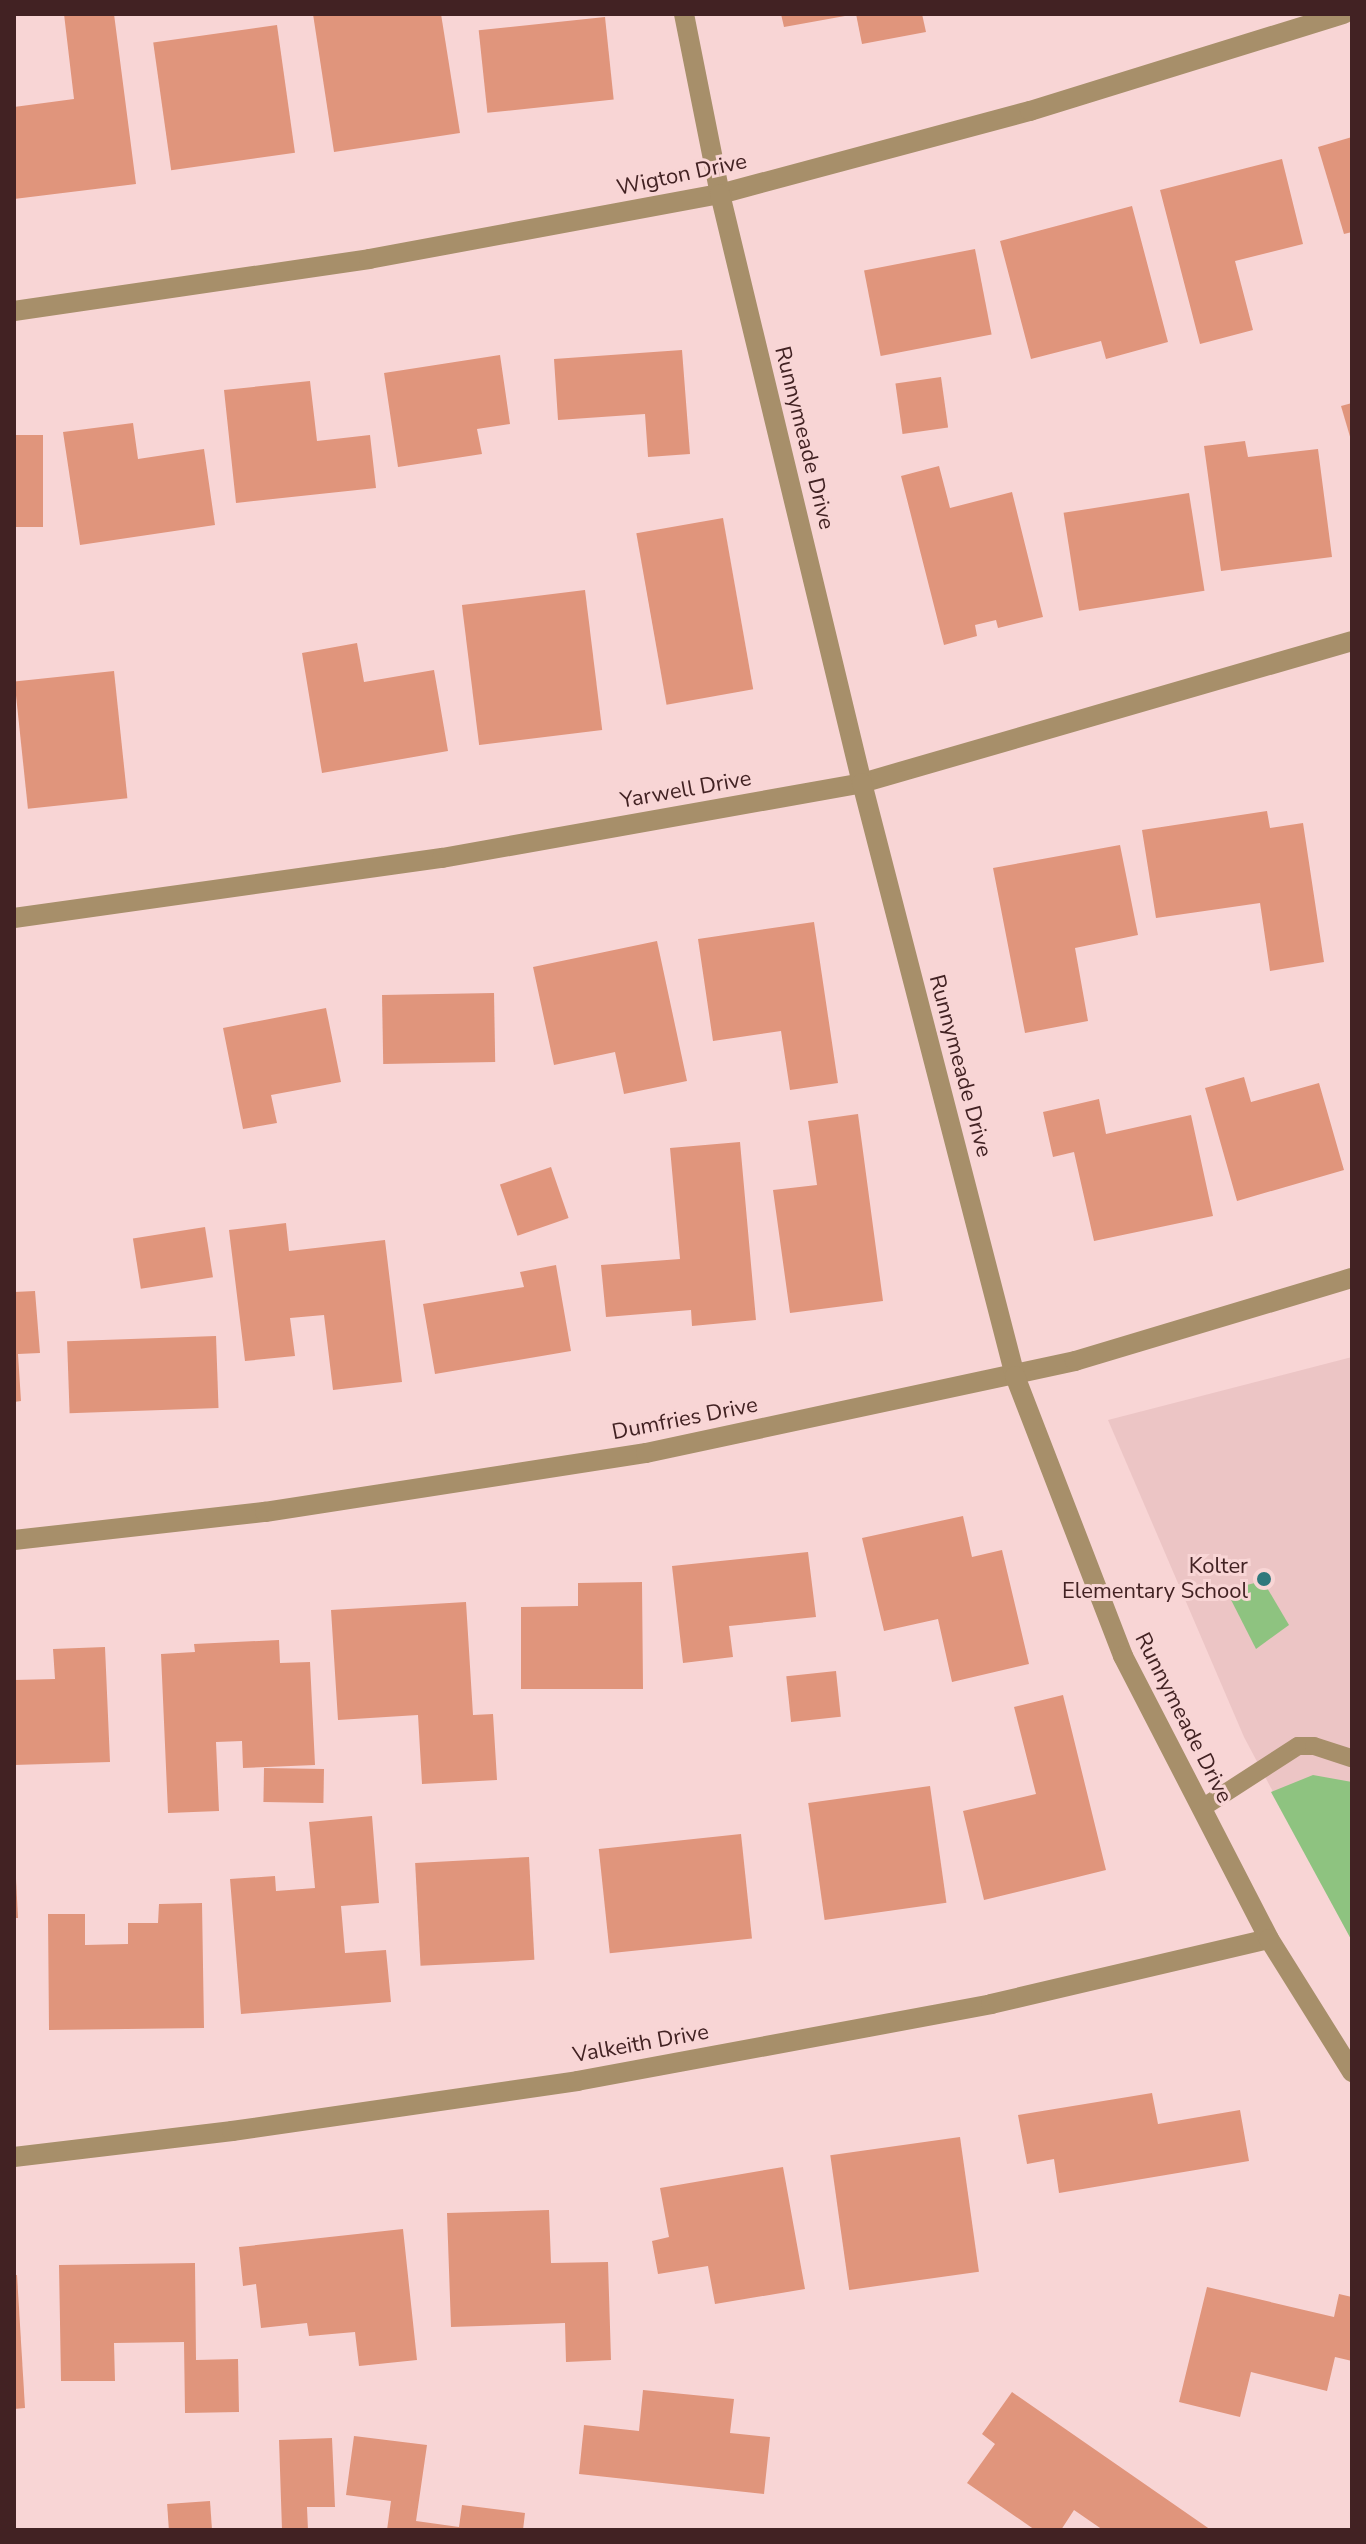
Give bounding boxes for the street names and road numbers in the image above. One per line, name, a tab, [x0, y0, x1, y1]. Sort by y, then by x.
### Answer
street label: Wigton Drive	[615, 148, 749, 202]
street label: Runnymeade Drive	[768, 344, 840, 532]
street label: Yarwell Drive	[618, 765, 754, 815]
street label: Runnymeade Drive	[923, 972, 997, 1160]
street label: Dumfries Drive	[610, 1392, 760, 1446]
street label: Runnymeade Drive	[1129, 1628, 1237, 1808]
street label: Valkeith Drive	[571, 2019, 711, 2069]

